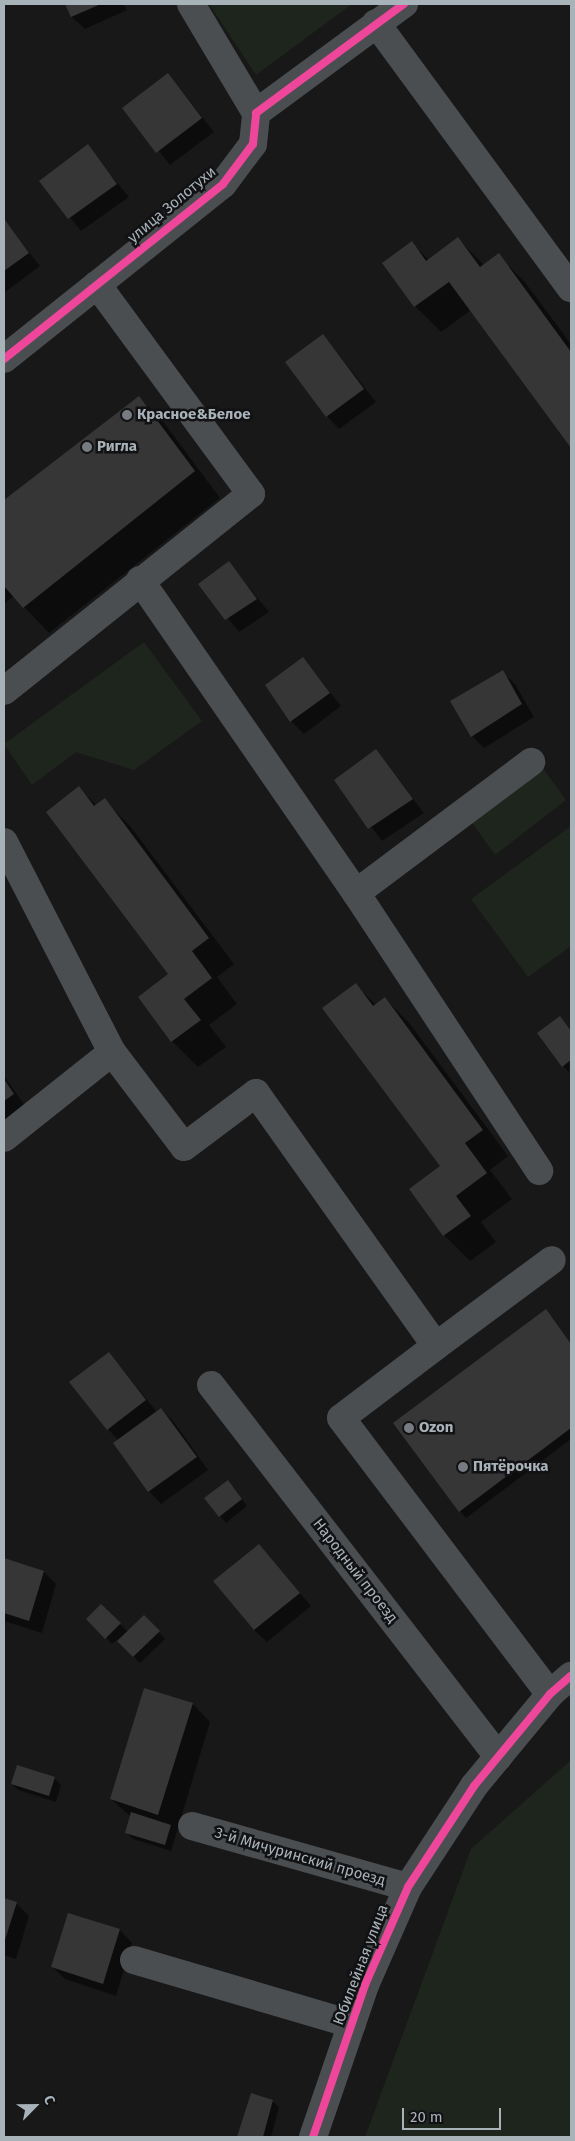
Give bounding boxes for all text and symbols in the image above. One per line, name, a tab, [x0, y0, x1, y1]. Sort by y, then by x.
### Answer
street label: улица Золотухи	[124, 163, 220, 247]
place label: Красное&Белое	[137, 406, 250, 424]
marker: Красное&Белое	[121, 409, 133, 421]
place label: Ригла	[97, 438, 137, 456]
marker: Ригла	[81, 441, 93, 453]
place label: Ozon	[419, 1419, 453, 1437]
marker: Ozon	[403, 1422, 415, 1434]
place label: Пятёрочка	[473, 1458, 548, 1476]
marker: Пятёрочка	[457, 1461, 469, 1473]
street label: Народный проезд	[309, 1515, 401, 1627]
street label: 3-й Мичуринский проезд	[213, 1824, 387, 1890]
street label: Юбилейная улица	[330, 1902, 392, 2028]
north arrow	[10, 2081, 60, 2131]
text: С	[40, 2093, 59, 2107]
scale bar	[405, 2098, 504, 2130]
text: 20 m	[410, 2108, 443, 2126]

